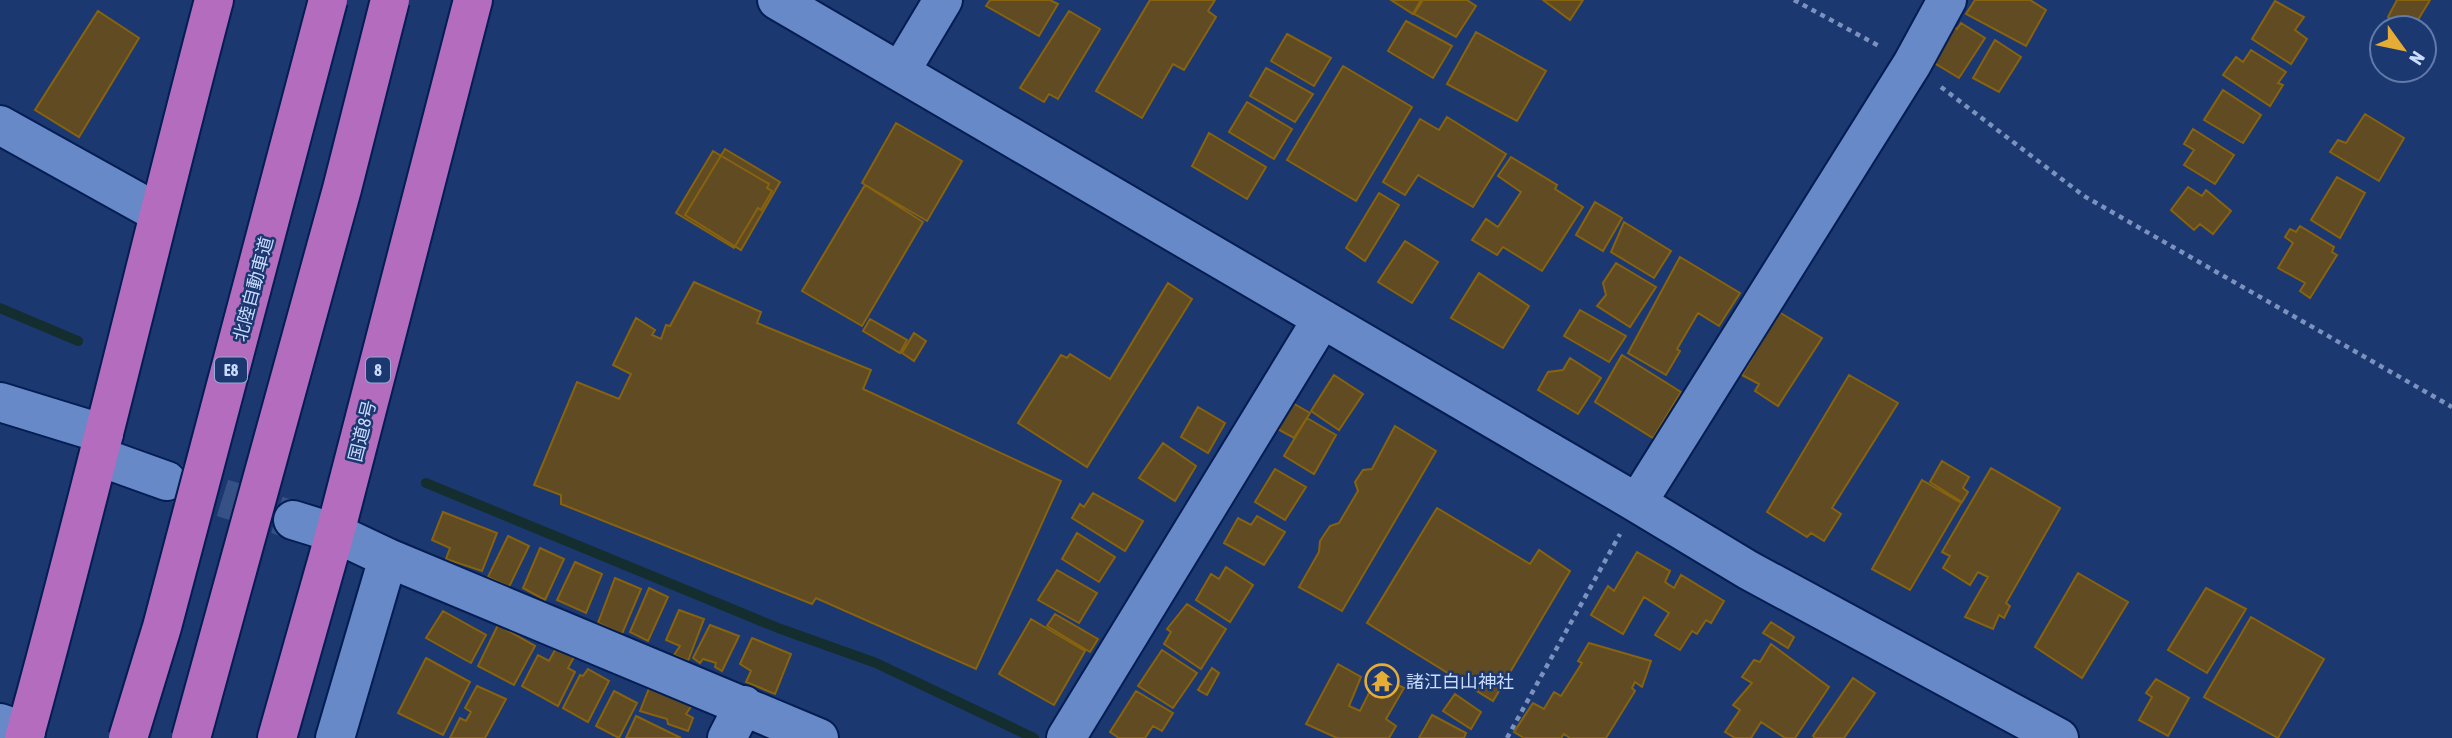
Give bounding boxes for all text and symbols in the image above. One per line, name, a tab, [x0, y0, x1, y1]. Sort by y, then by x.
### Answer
north arrow	[2368, 14, 2438, 84]
text: N	[2405, 48, 2430, 69]
street label: 北陸自動車道	[229, 234, 277, 344]
road number: E8	[215, 358, 247, 382]
road number: 8	[366, 358, 390, 382]
street label: 国道8号	[344, 398, 380, 464]
temple icon: 諸江白山神社	[1363, 662, 1401, 700]
place label: 諸江白山神社	[1406, 671, 1514, 692]

